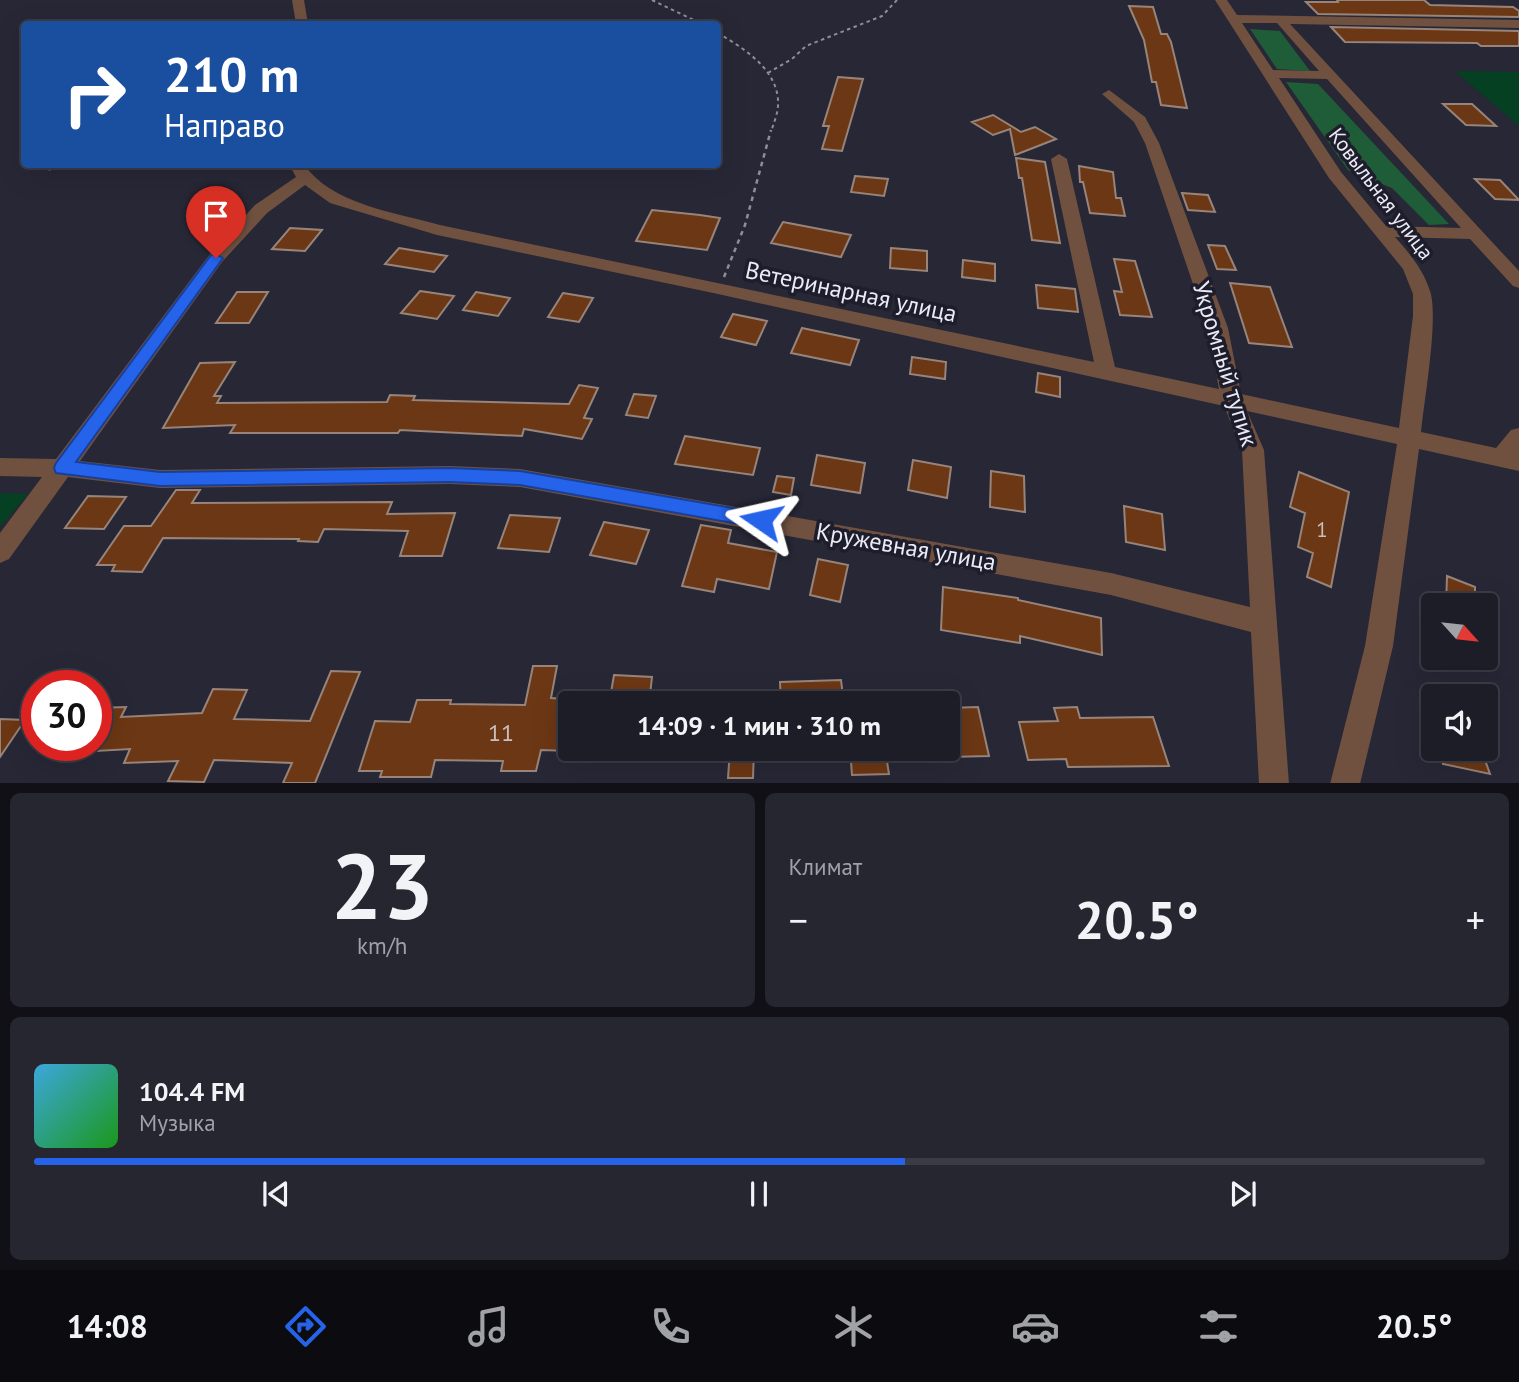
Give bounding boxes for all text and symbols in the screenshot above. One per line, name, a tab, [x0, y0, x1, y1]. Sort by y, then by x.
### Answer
text: 210 m	[164, 42, 299, 106]
icon: right	[49, 49, 140, 140]
text: Направо	[164, 104, 285, 146]
street label: Ковыльная улица	[1323, 122, 1440, 265]
pin	[186, 186, 246, 258]
icon: arrive	[197, 197, 235, 235]
street label: Ветеринарная улица	[743, 254, 960, 329]
street label: Укромный тупик	[1186, 278, 1265, 451]
position arrow	[724, 483, 798, 557]
street label: Кружевная улица	[814, 515, 998, 578]
house number: 1	[1316, 516, 1328, 543]
north arrow	[1421, 593, 1498, 670]
map controls	[1421, 593, 1498, 761]
speed limit sign: 30	[21, 670, 112, 761]
button: sound	[1421, 684, 1498, 761]
text: 14:09 · 1 мин · 310 m	[637, 709, 881, 742]
house number: 11	[488, 717, 514, 748]
text: 23	[331, 826, 434, 944]
text: Климат	[789, 852, 862, 881]
text: 20.5°	[1075, 886, 1199, 953]
text: −	[789, 895, 808, 944]
text: +	[1466, 895, 1485, 944]
text: km/h	[357, 931, 407, 960]
text: 104.4 FM	[139, 1075, 245, 1108]
text: Музыка	[139, 1108, 216, 1137]
icon: previous	[257, 1175, 295, 1213]
icon: pause	[740, 1175, 778, 1213]
icon: next	[1224, 1175, 1262, 1213]
icon: directions	[281, 1302, 330, 1351]
icon: music	[464, 1302, 513, 1351]
icon: phone	[646, 1302, 695, 1351]
icon: climate	[829, 1302, 878, 1351]
icon: car	[1011, 1302, 1060, 1351]
icon: filters	[1194, 1302, 1243, 1351]
text: 14:08	[67, 1305, 148, 1347]
text: 20.5°	[1376, 1305, 1452, 1347]

